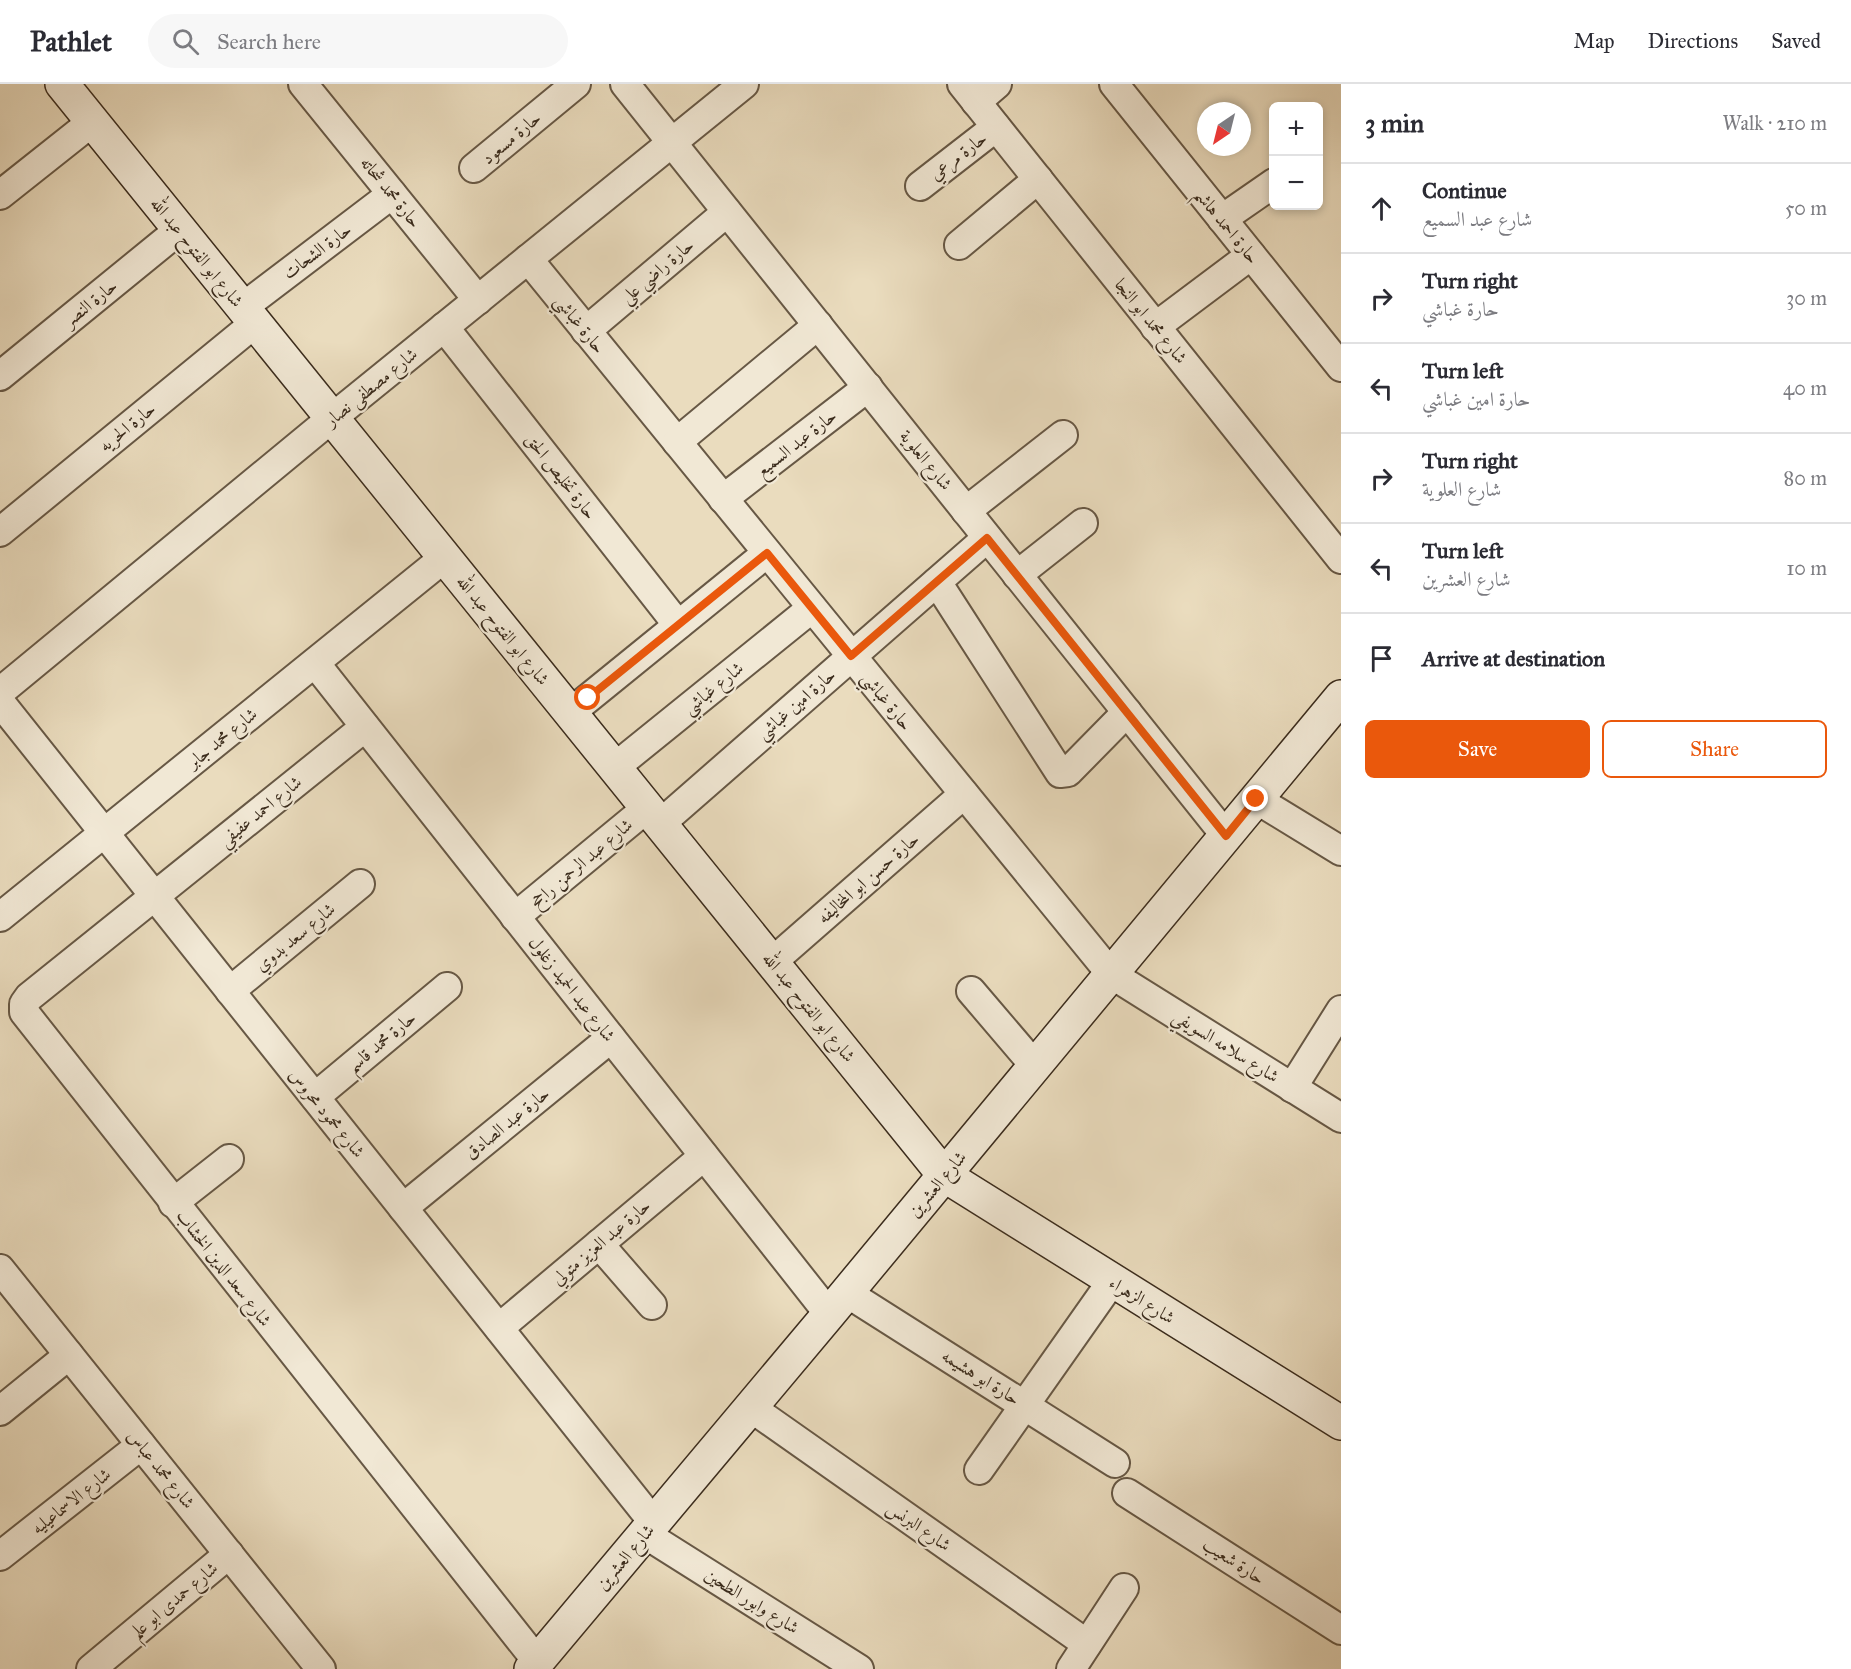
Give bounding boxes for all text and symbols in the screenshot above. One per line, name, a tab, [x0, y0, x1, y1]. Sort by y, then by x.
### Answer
search box	[148, 14, 568, 68]
text: Pathlet	[30, 24, 112, 59]
icon: search	[169, 25, 202, 58]
text: Search here	[217, 28, 321, 55]
text: Map	[1574, 28, 1615, 54]
text: Directions	[1648, 28, 1738, 54]
text: Saved	[1771, 28, 1821, 54]
north arrow	[1197, 102, 1251, 156]
map controls	[1269, 102, 1323, 210]
button: +	[1269, 102, 1323, 156]
street label: حارة مسعود	[477, 107, 545, 169]
text: 3 min	[1365, 107, 1424, 139]
text: Walk · 210 m	[1722, 111, 1827, 135]
street label: حارة مرعي	[925, 127, 994, 188]
street label: حارة محمد شحاته	[356, 152, 426, 232]
button: −	[1269, 156, 1323, 210]
text: Continue	[1422, 177, 1507, 204]
street label: حارة احمد هاشم	[1184, 184, 1264, 273]
street label: شارع ابو الفتوح عبد الله	[142, 191, 250, 315]
icon: ahead	[1365, 192, 1398, 225]
text: 50 m	[1785, 196, 1827, 220]
text: شارع عبد السميع	[1422, 207, 1532, 231]
street label: حارة الشحات	[278, 218, 356, 284]
street label: حارة راضي علي	[616, 234, 702, 313]
text: Turn right	[1422, 267, 1518, 294]
street label: شارع محمد ابو النجا	[1107, 274, 1192, 371]
street label: حارة النصر	[57, 275, 122, 334]
icon: right	[1365, 282, 1398, 315]
text: 30 m	[1786, 286, 1827, 310]
street label: حارة غباشي	[545, 290, 610, 362]
text: حارة غباشي	[1422, 297, 1499, 321]
street label: شارع مصطفى نصار	[319, 343, 424, 435]
text: Turn left	[1422, 357, 1504, 384]
icon: left	[1365, 372, 1398, 405]
text: 40 m	[1783, 376, 1827, 400]
text: حارة امين غباشي	[1422, 387, 1530, 411]
street label: حارة الحريه	[94, 397, 160, 457]
street label: حارة عبد السميع	[751, 404, 844, 485]
street label: شارع العلوية	[892, 425, 957, 497]
street label: حارة تخليص الحق	[520, 428, 602, 524]
text: Turn right	[1422, 447, 1518, 474]
icon: right	[1365, 462, 1398, 495]
text: 80 m	[1784, 466, 1827, 490]
text: شارع العلوية	[1422, 477, 1501, 501]
text: Turn left	[1422, 537, 1504, 564]
icon: left	[1365, 552, 1398, 585]
text: 10 m	[1786, 556, 1827, 580]
text: شارع العشرين	[1422, 567, 1511, 591]
street label: شارع ابو الفتوح عبد الله	[448, 569, 556, 693]
icon: arrive	[1365, 642, 1398, 675]
text: Arrive at destination	[1422, 645, 1605, 672]
street label: شارع غباشي	[678, 657, 752, 724]
street label: حارة امين غباشي	[752, 664, 844, 749]
street label: حارة غباشي	[852, 667, 917, 739]
route start	[574, 684, 600, 710]
street label: شارع محمد جابر	[181, 703, 264, 777]
button: Save	[1365, 720, 1590, 778]
button: Share	[1602, 720, 1827, 778]
street label: شارع احمد عفيفي	[214, 771, 310, 857]
route end	[1242, 785, 1268, 811]
street label: شارع عبد الرحمن راجح	[525, 814, 640, 916]
street label: حارة حسن ابو المخاليفه	[813, 828, 924, 929]
street label: شارع سعد بدوي	[250, 898, 342, 979]
street label: شارع عبد الحميد زغلول	[521, 932, 620, 1049]
street label: شارع ابو الفتوح عبد الله	[754, 946, 862, 1070]
street label: شارع سلامه السويفي	[1165, 1005, 1283, 1093]
street label: حارة محمد قاسم	[342, 1007, 425, 1083]
street label: شارع محمود محروس	[281, 1064, 370, 1165]
street label: حارة عبد الصادق	[460, 1082, 554, 1164]
street label: شارع العشرين	[903, 1146, 974, 1224]
street label: حارة عبد العزيز متولي	[547, 1194, 657, 1293]
street label: شارع سعد الدين الخشاب	[168, 1205, 277, 1333]
street label: شارع الزهراء	[1103, 1271, 1179, 1332]
street label: حارة ابو هشيمه	[938, 1344, 1024, 1410]
street label: شارع محمد عباس	[119, 1425, 200, 1516]
street label: شارع الاسماعيليه	[27, 1463, 118, 1542]
street label: شارع البرنس	[880, 1496, 955, 1559]
street label: شارع العشرين	[591, 1519, 662, 1597]
street label: حارة شعيب	[1198, 1533, 1269, 1590]
street label: شارع حمدى ابو علم	[126, 1557, 227, 1648]
street label: شارع وابور الطحين	[699, 1563, 803, 1642]

